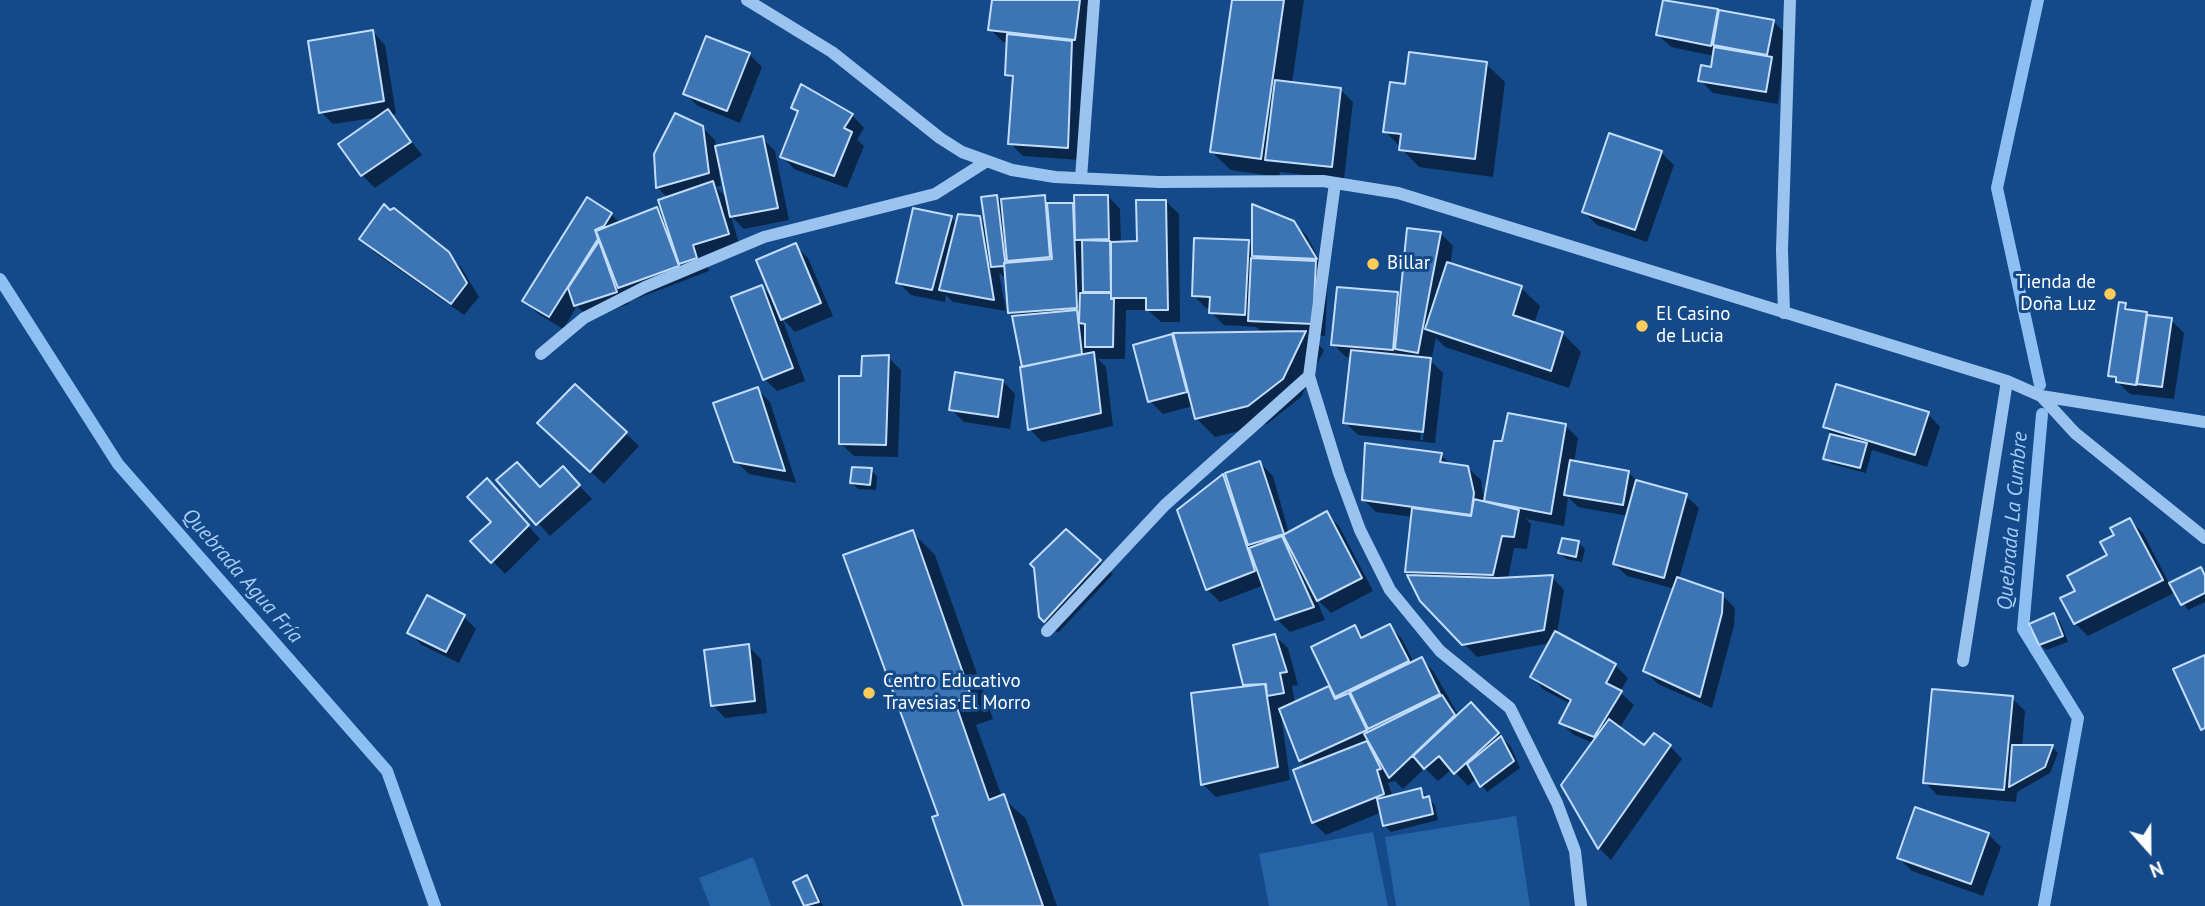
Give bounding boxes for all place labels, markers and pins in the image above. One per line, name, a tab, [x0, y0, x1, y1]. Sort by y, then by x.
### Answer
place label: Billar	[1387, 253, 1430, 275]
marker: Billar	[1365, 256, 1381, 272]
place label: Tienda de Doña Luz	[2016, 272, 2096, 316]
marker: Tienda de Doña Luz	[2102, 286, 2118, 302]
place label: El Casino de Lucia	[1656, 304, 1730, 348]
marker: El Casino de Lucia	[1634, 318, 1650, 334]
place label: Centro Educativo Travesias El Morro	[883, 671, 1031, 715]
marker: Centro Educativo Travesias El Morro	[861, 685, 877, 701]

